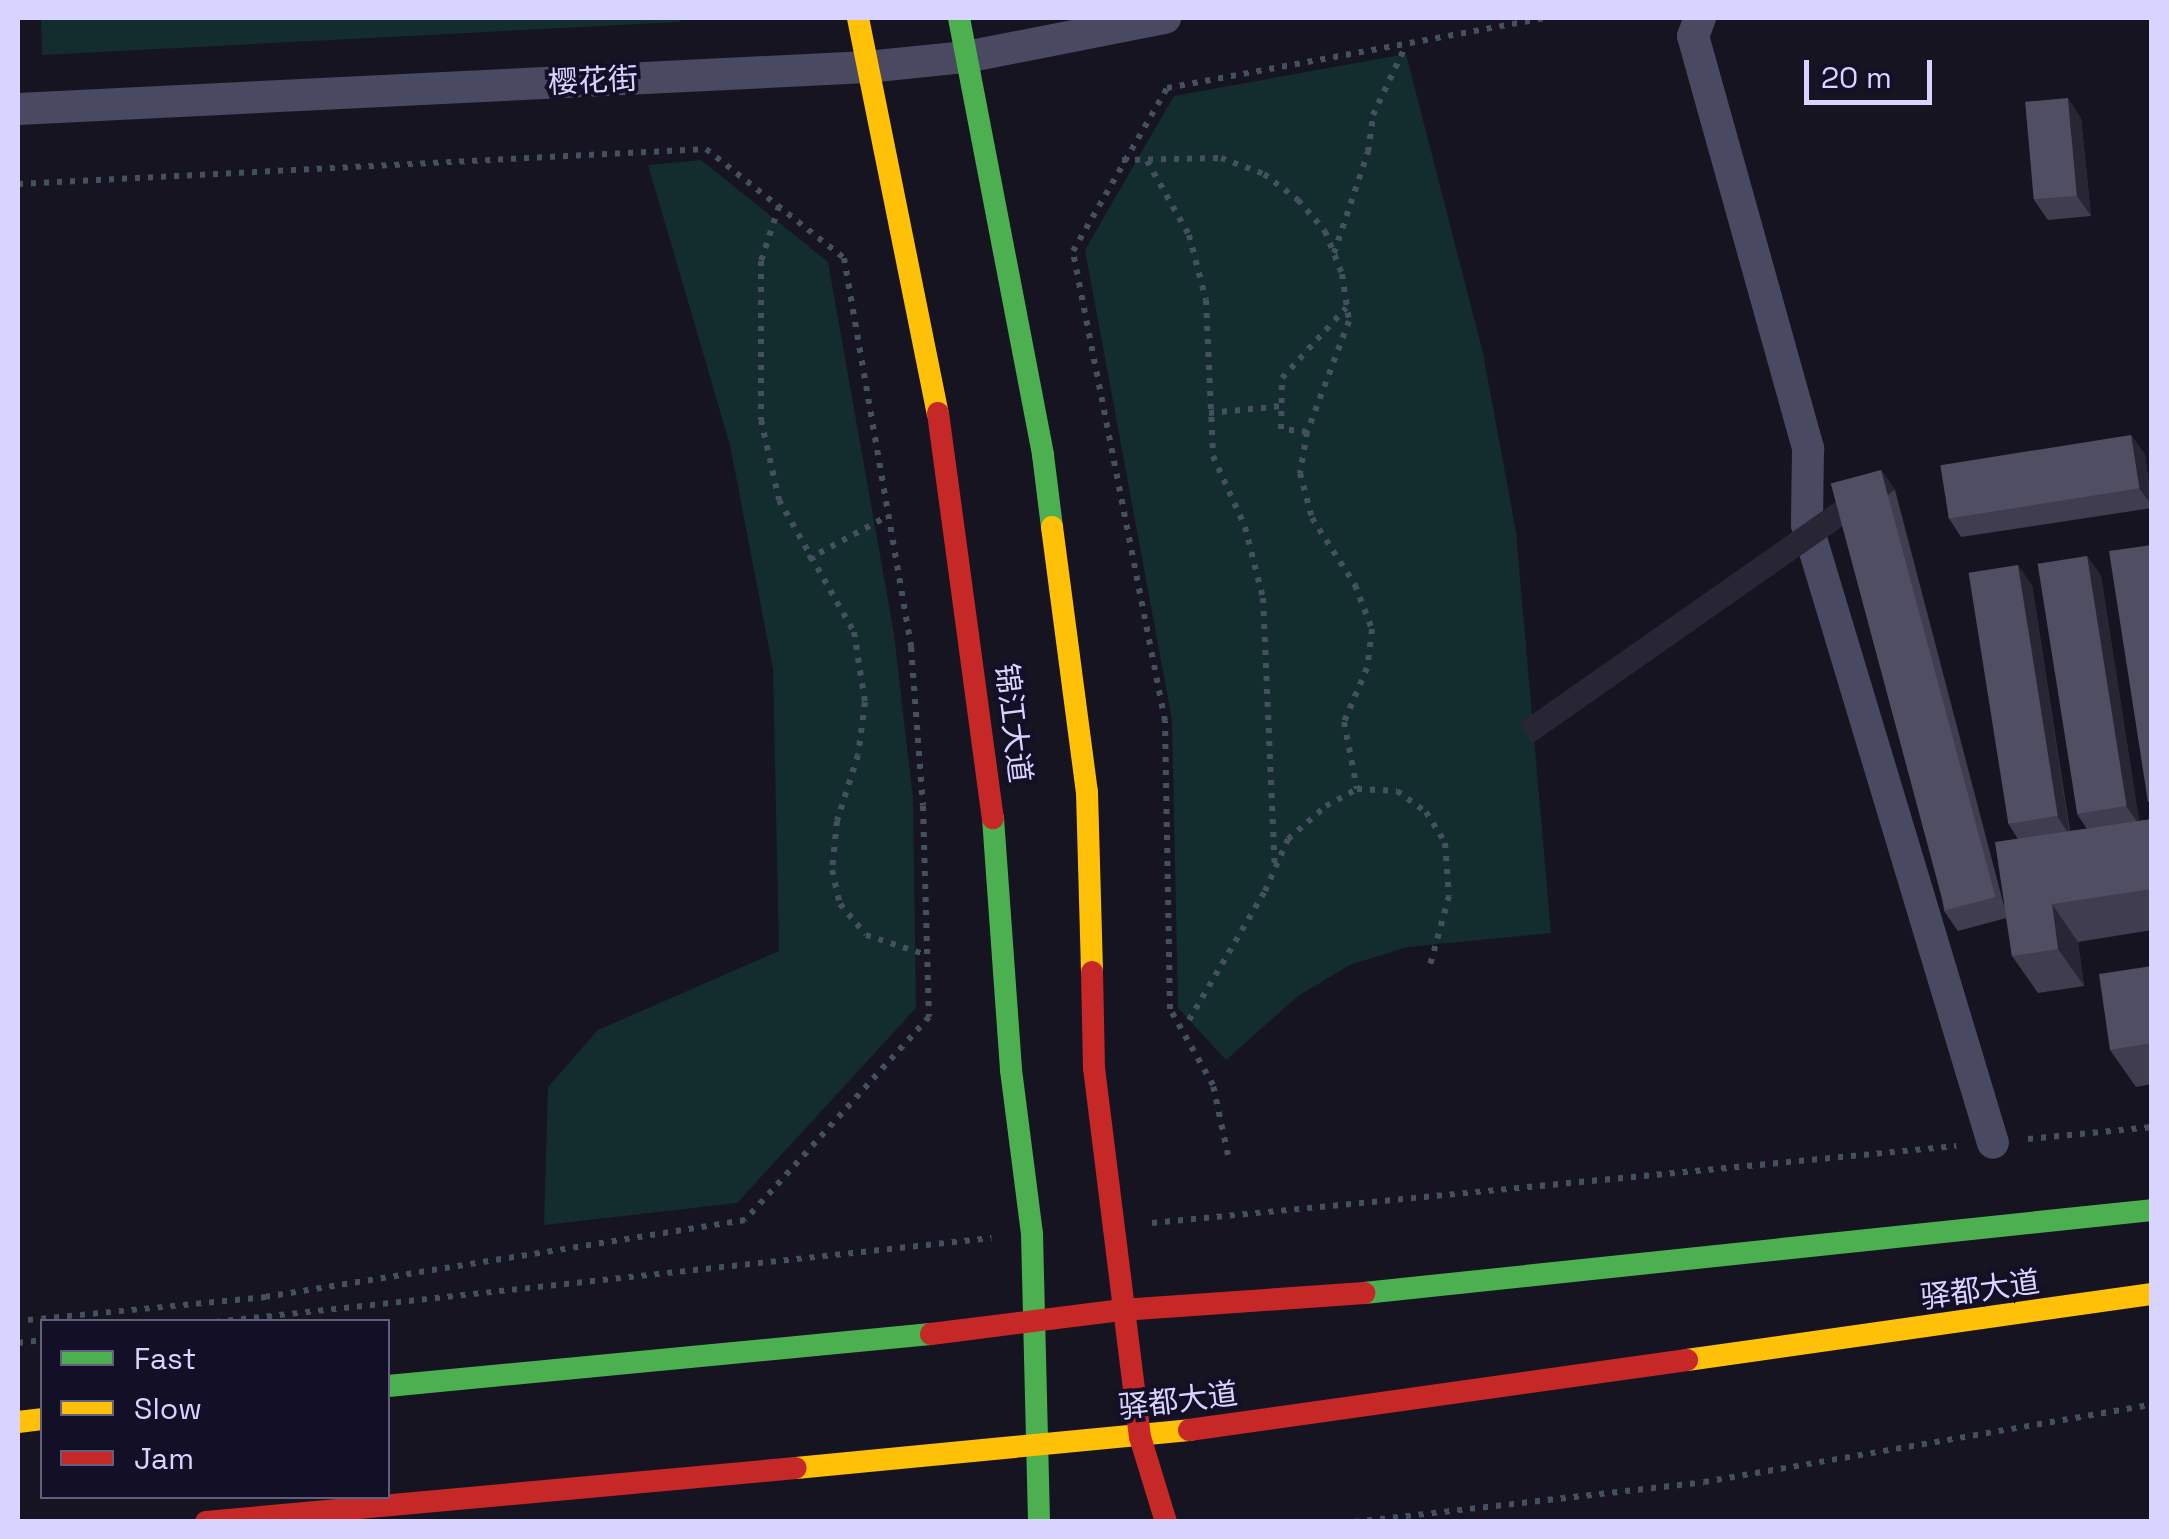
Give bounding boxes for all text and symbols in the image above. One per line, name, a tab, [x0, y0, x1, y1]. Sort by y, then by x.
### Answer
scale bar	[1809, 40, 1936, 102]
text: 20 m	[1821, 58, 1892, 97]
street label: 樱花街	[547, 61, 639, 101]
street label: 锦江大道	[988, 661, 1038, 785]
street label: 驿都大道	[1918, 1264, 2042, 1316]
legend	[40, 1319, 390, 1499]
text: Fast	[134, 1339, 196, 1378]
street label: 驿都大道	[1116, 1376, 1240, 1426]
text: Slow	[134, 1389, 202, 1428]
text: Jam	[134, 1439, 194, 1478]

